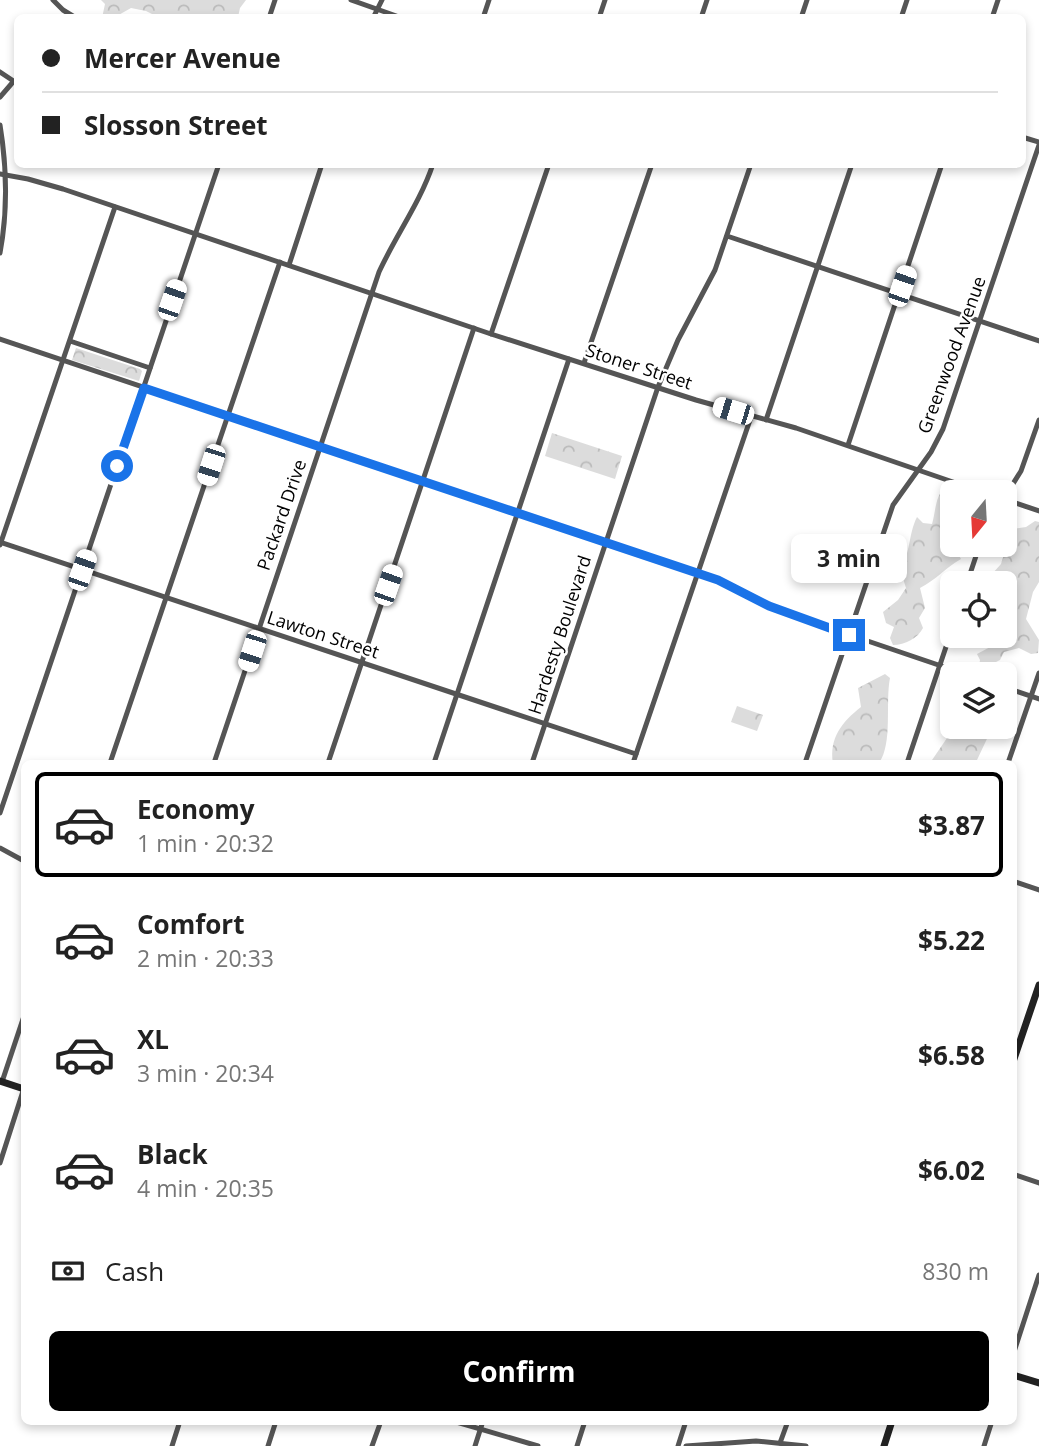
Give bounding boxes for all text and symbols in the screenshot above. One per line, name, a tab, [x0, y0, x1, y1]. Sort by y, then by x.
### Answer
text: Mercer Avenue	[84, 40, 281, 76]
text: Slosson Street	[84, 107, 268, 143]
car	[886, 263, 919, 309]
street label: Greenwood Avenue	[911, 273, 991, 437]
car	[156, 277, 189, 323]
street label: Stoner Street	[583, 338, 696, 395]
car	[710, 395, 757, 427]
car	[195, 442, 228, 488]
route start	[101, 450, 133, 482]
street label: Packard Drive	[251, 456, 311, 573]
north arrow	[940, 480, 1017, 556]
map controls	[940, 480, 1017, 739]
callout: 3 min	[791, 534, 907, 582]
text: 3 min	[817, 542, 881, 574]
car	[66, 547, 99, 593]
street label: Hardesty Boulevard	[522, 552, 596, 717]
car	[372, 562, 405, 608]
button: locate	[940, 571, 1017, 648]
street label: Lawton Street	[264, 605, 382, 663]
route end	[833, 619, 865, 651]
car	[236, 628, 269, 674]
button: layers	[940, 662, 1017, 739]
text: Economy	[137, 791, 255, 827]
icon: car	[53, 793, 116, 856]
text: $3.87	[918, 807, 985, 843]
text: 1 min · 20:32	[137, 827, 274, 859]
text: Comfort	[137, 906, 244, 942]
icon: car	[53, 908, 116, 971]
text: $5.22	[918, 922, 985, 958]
text: 2 min · 20:33	[137, 942, 274, 974]
text: XL	[137, 1021, 169, 1057]
icon: car	[53, 1023, 116, 1086]
text: $6.58	[918, 1037, 985, 1073]
text: 3 min · 20:34	[137, 1057, 274, 1089]
text: Black	[137, 1136, 208, 1172]
icon: car	[53, 1138, 116, 1201]
text: $6.02	[918, 1152, 985, 1188]
text: 4 min · 20:35	[137, 1172, 274, 1204]
icon: cash	[49, 1252, 87, 1290]
text: Cash	[105, 1253, 164, 1289]
text: 830 m	[922, 1255, 989, 1287]
button: Confirm	[49, 1331, 989, 1411]

